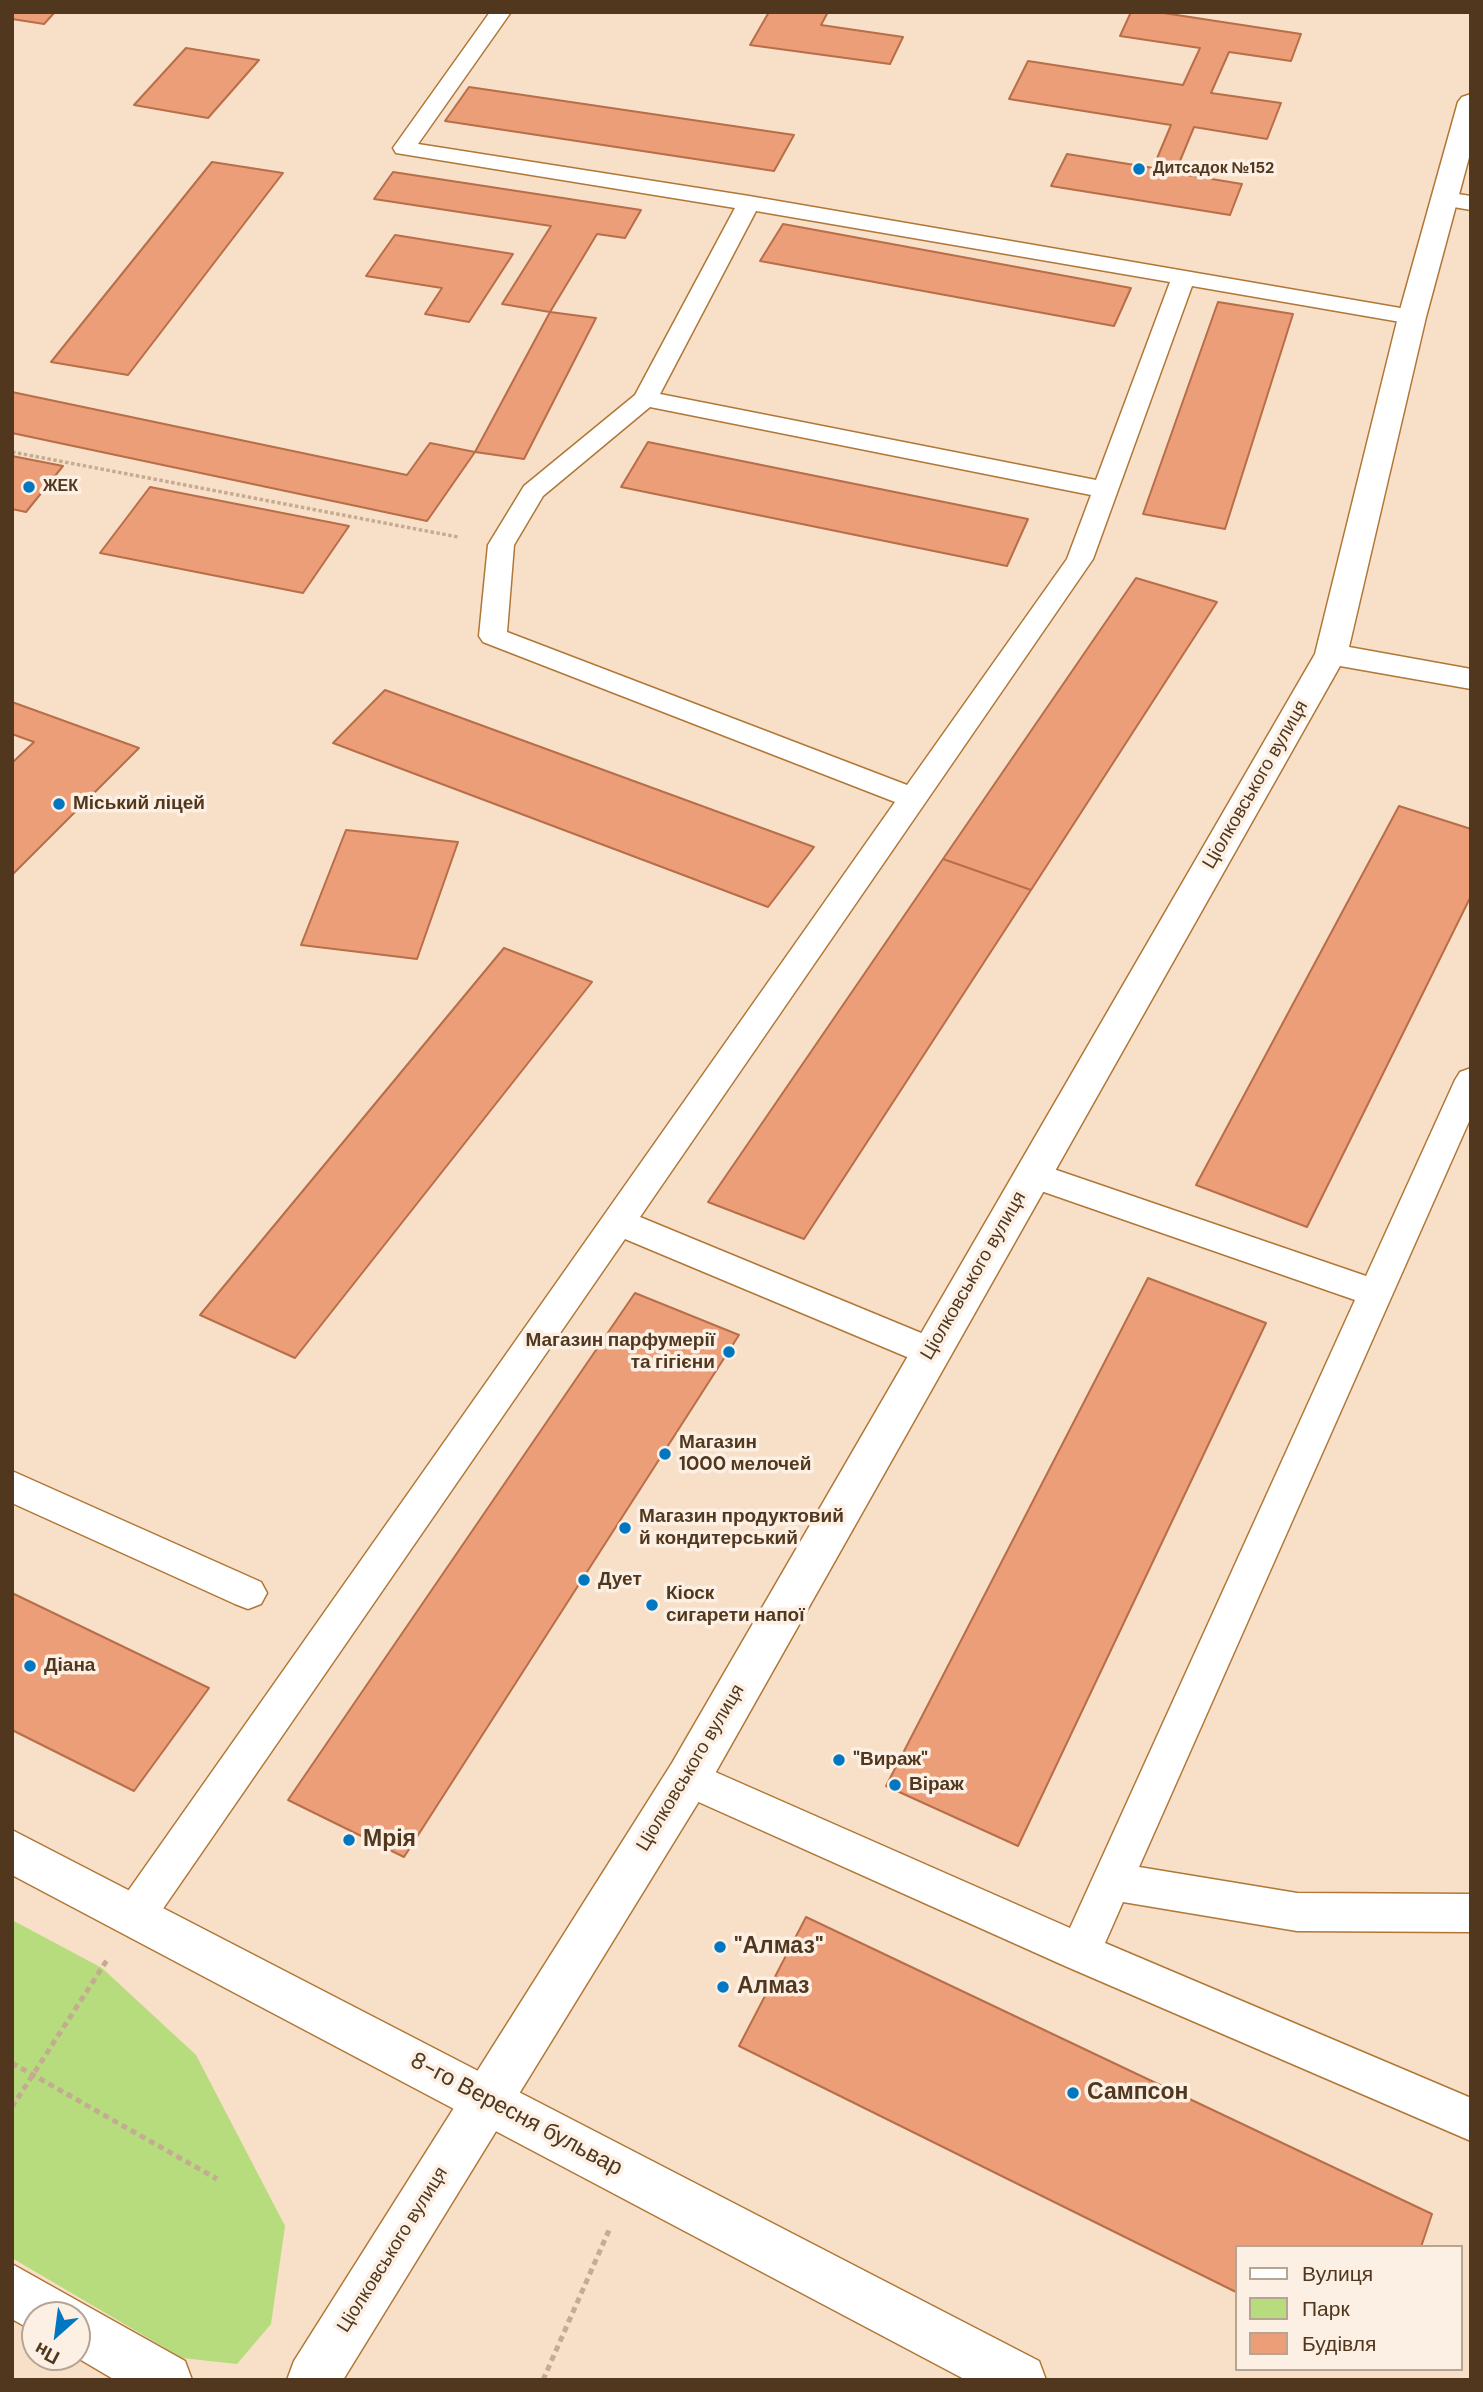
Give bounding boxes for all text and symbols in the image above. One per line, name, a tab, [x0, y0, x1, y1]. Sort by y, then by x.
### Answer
place label: Дитсадок №152	[1153, 159, 1274, 179]
marker: Дитсадок №152	[1131, 161, 1147, 177]
place label: ЖЕК	[43, 477, 78, 497]
marker: ЖЕК	[21, 479, 37, 495]
street label: Ціолковського вулиця	[1198, 697, 1314, 873]
place label: Міський ліцей	[73, 793, 205, 815]
marker: Міський ліцей	[51, 796, 67, 812]
street label: Ціолковського вулиця	[916, 1188, 1032, 1364]
place label: Магазин парфумерії та гігієни	[525, 1330, 715, 1374]
marker: Магазин парфумерії та гігієни	[721, 1344, 737, 1360]
place label: Магазин 1000 мелочей	[679, 1432, 811, 1476]
marker: Магазин 1000 мелочей	[657, 1446, 673, 1462]
place label: Магазин продуктовий й кондитерський	[639, 1506, 844, 1550]
marker: Магазин продуктовий й кондитерський	[617, 1520, 633, 1536]
place label: Дует	[598, 1569, 642, 1591]
marker: Дует	[576, 1572, 592, 1588]
place label: Кіоск сигарети напої	[666, 1583, 805, 1627]
marker: Кіоск сигарети напої	[644, 1597, 660, 1613]
place label: Діана	[44, 1655, 95, 1677]
marker: Діана	[22, 1658, 38, 1674]
street label: Ціолковського вулиця	[632, 1680, 750, 1856]
place label: "Вираж"	[853, 1749, 928, 1771]
marker: "Вираж"	[831, 1752, 847, 1768]
place label: Віраж	[909, 1774, 964, 1796]
marker: Віраж	[887, 1777, 903, 1793]
place label: Мрія	[363, 1826, 416, 1854]
marker: Мрія	[341, 1832, 357, 1848]
place label: "Алмаз"	[734, 1933, 823, 1961]
marker: "Алмаз"	[712, 1939, 728, 1955]
place label: Алмаз	[737, 1973, 809, 2001]
marker: Алмаз	[715, 1979, 731, 1995]
street label: 8-го Вересня бульвар	[405, 2047, 627, 2183]
place label: Сампсон	[1087, 2079, 1188, 2107]
marker: Сампсон	[1065, 2085, 1081, 2101]
street label: Ціолковського вулиця	[333, 2163, 453, 2337]
legend	[1234, 2245, 1462, 2371]
text: Вулиця	[1302, 2260, 1373, 2288]
text: Парк	[1302, 2295, 1350, 2323]
north arrow	[21, 2301, 91, 2371]
text: Будівля	[1302, 2330, 1376, 2358]
text: Пн	[30, 2336, 64, 2370]

